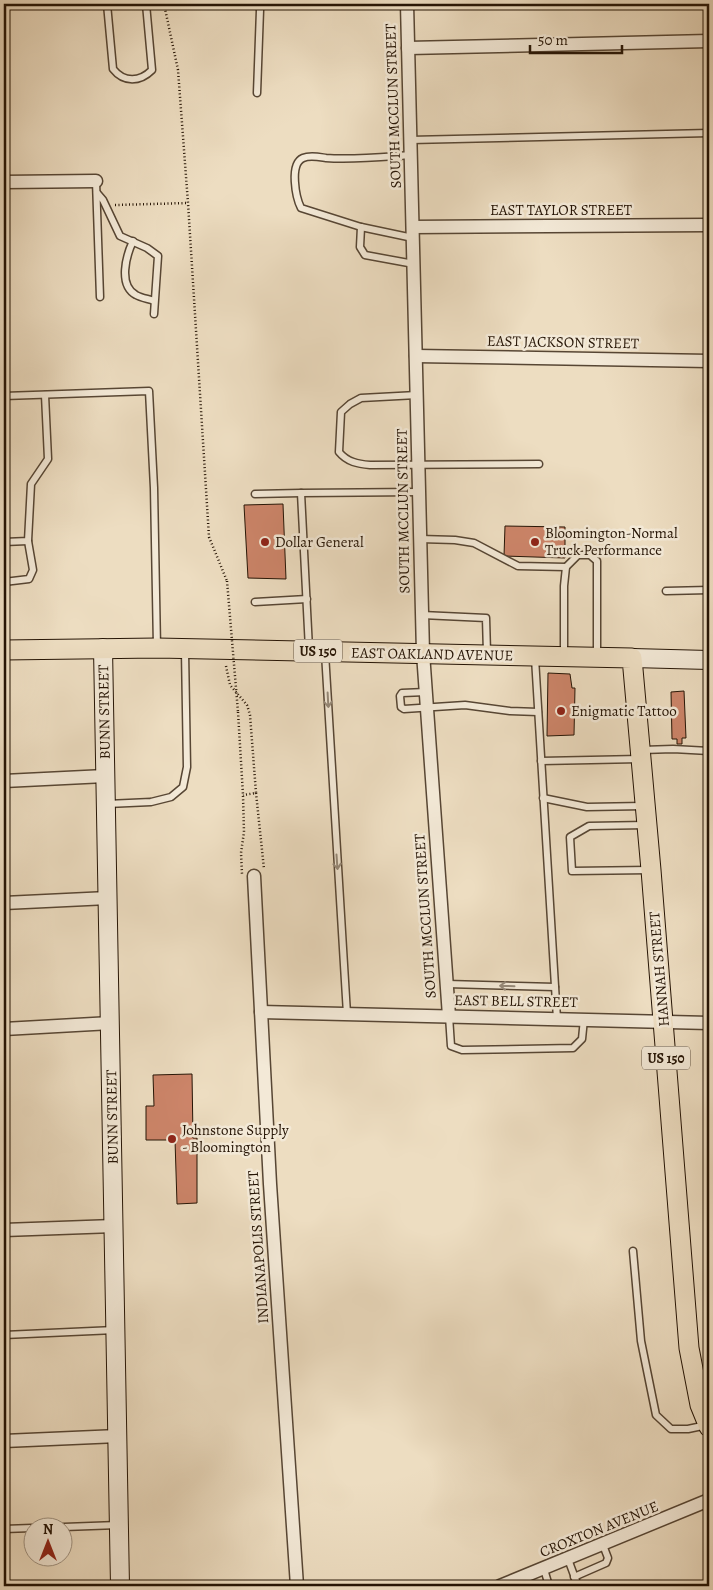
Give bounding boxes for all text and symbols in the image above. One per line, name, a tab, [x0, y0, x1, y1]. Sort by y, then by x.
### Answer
street label: SOUTH MCCLUN STREET	[380, 22, 406, 189]
scale bar	[530, 22, 623, 54]
text: 50 m	[538, 30, 568, 50]
street label: EAST TAYLOR STREET	[490, 200, 633, 220]
street label: EAST JACKSON STREET	[487, 331, 640, 353]
street label: SOUTH MCCLUN STREET	[392, 428, 414, 594]
place label: Bloomington-Normal Truck Performance	[545, 523, 678, 560]
place label: Dollar General	[275, 532, 364, 552]
marker: Dollar General	[259, 536, 271, 548]
marker: Bloomington-Normal Truck Performance	[529, 536, 541, 548]
road number: US 150	[294, 640, 342, 662]
street label: EAST OAKLAND AVENUE	[351, 643, 513, 665]
street label: BUNN STREET	[93, 664, 115, 760]
one-way arrow	[323, 692, 332, 708]
place label: Enigmatic Tattoo	[571, 701, 677, 721]
marker: Enigmatic Tattoo	[555, 705, 567, 717]
street label: SOUTH MCCLUN STREET	[409, 832, 441, 999]
one-way arrow	[333, 854, 342, 870]
street label: HANNAH STREET	[644, 910, 674, 1027]
one-way arrow	[499, 981, 515, 991]
street label: EAST BELL STREET	[454, 990, 579, 1012]
road number: US 150	[642, 1046, 690, 1070]
street label: BUNN STREET	[101, 1069, 123, 1165]
place label: Johnstone Supply - Bloomington	[182, 1120, 289, 1157]
marker: Johnstone Supply - Bloomington	[166, 1133, 178, 1145]
street label: INDIANAPOLIS STREET	[243, 1169, 273, 1324]
street label: CROXTON AVENUE	[537, 1496, 661, 1562]
north arrow	[22, 1518, 72, 1568]
text: N	[43, 1520, 53, 1539]

